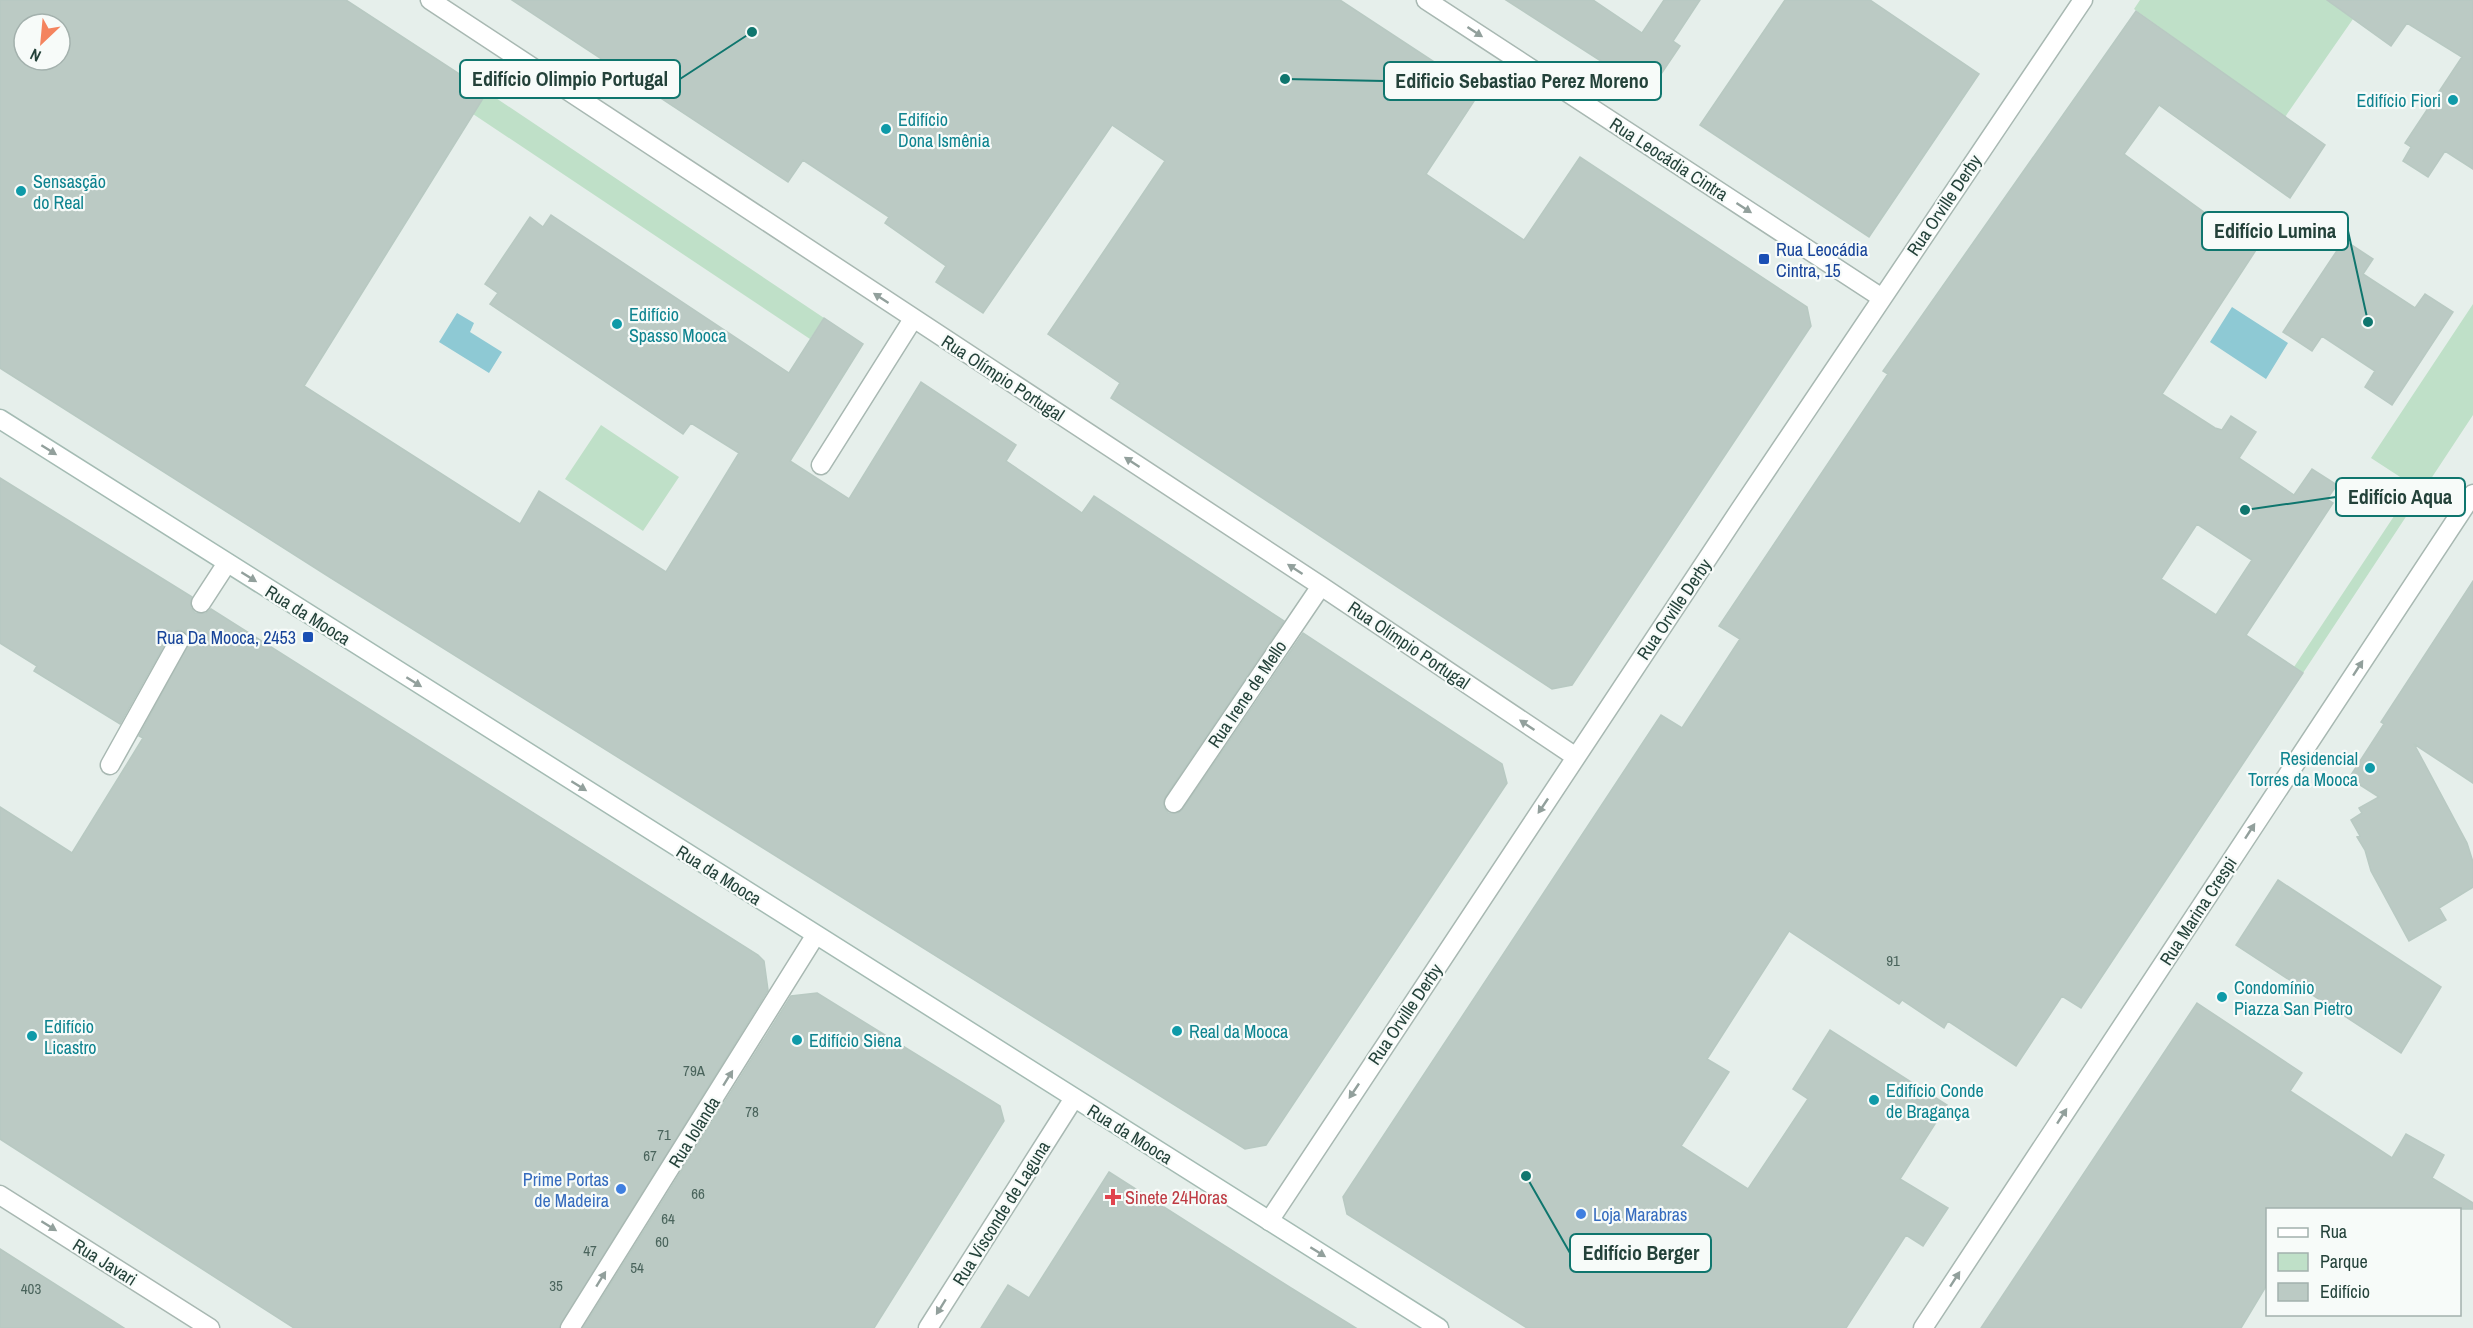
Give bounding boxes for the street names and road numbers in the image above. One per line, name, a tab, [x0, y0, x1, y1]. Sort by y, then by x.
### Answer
street label: Rua Leocádia Cintra	[1605, 111, 1733, 207]
street label: Rua Orville Derby	[1901, 149, 1988, 261]
street label: Rua Olímpio Portugal	[937, 329, 1069, 427]
street label: Rua Orville Derby	[1631, 553, 1718, 665]
street label: Rua da Mooca	[261, 579, 355, 651]
street label: Rua Olímpio Portugal	[1343, 595, 1475, 695]
street label: Rua Irene de Mello	[1202, 635, 1292, 753]
street label: Rua da Mooca	[672, 839, 766, 911]
street label: Rua Marina Crespi	[2154, 852, 2242, 970]
street label: Rua Orville Derby	[1362, 958, 1449, 1070]
street label: Rua Iolanda	[662, 1092, 726, 1172]
street label: Rua da Mooca	[1083, 1098, 1177, 1170]
street label: Rua Visconde de Laguna	[946, 1136, 1056, 1290]
street label: Rua Javari	[68, 1232, 142, 1292]

